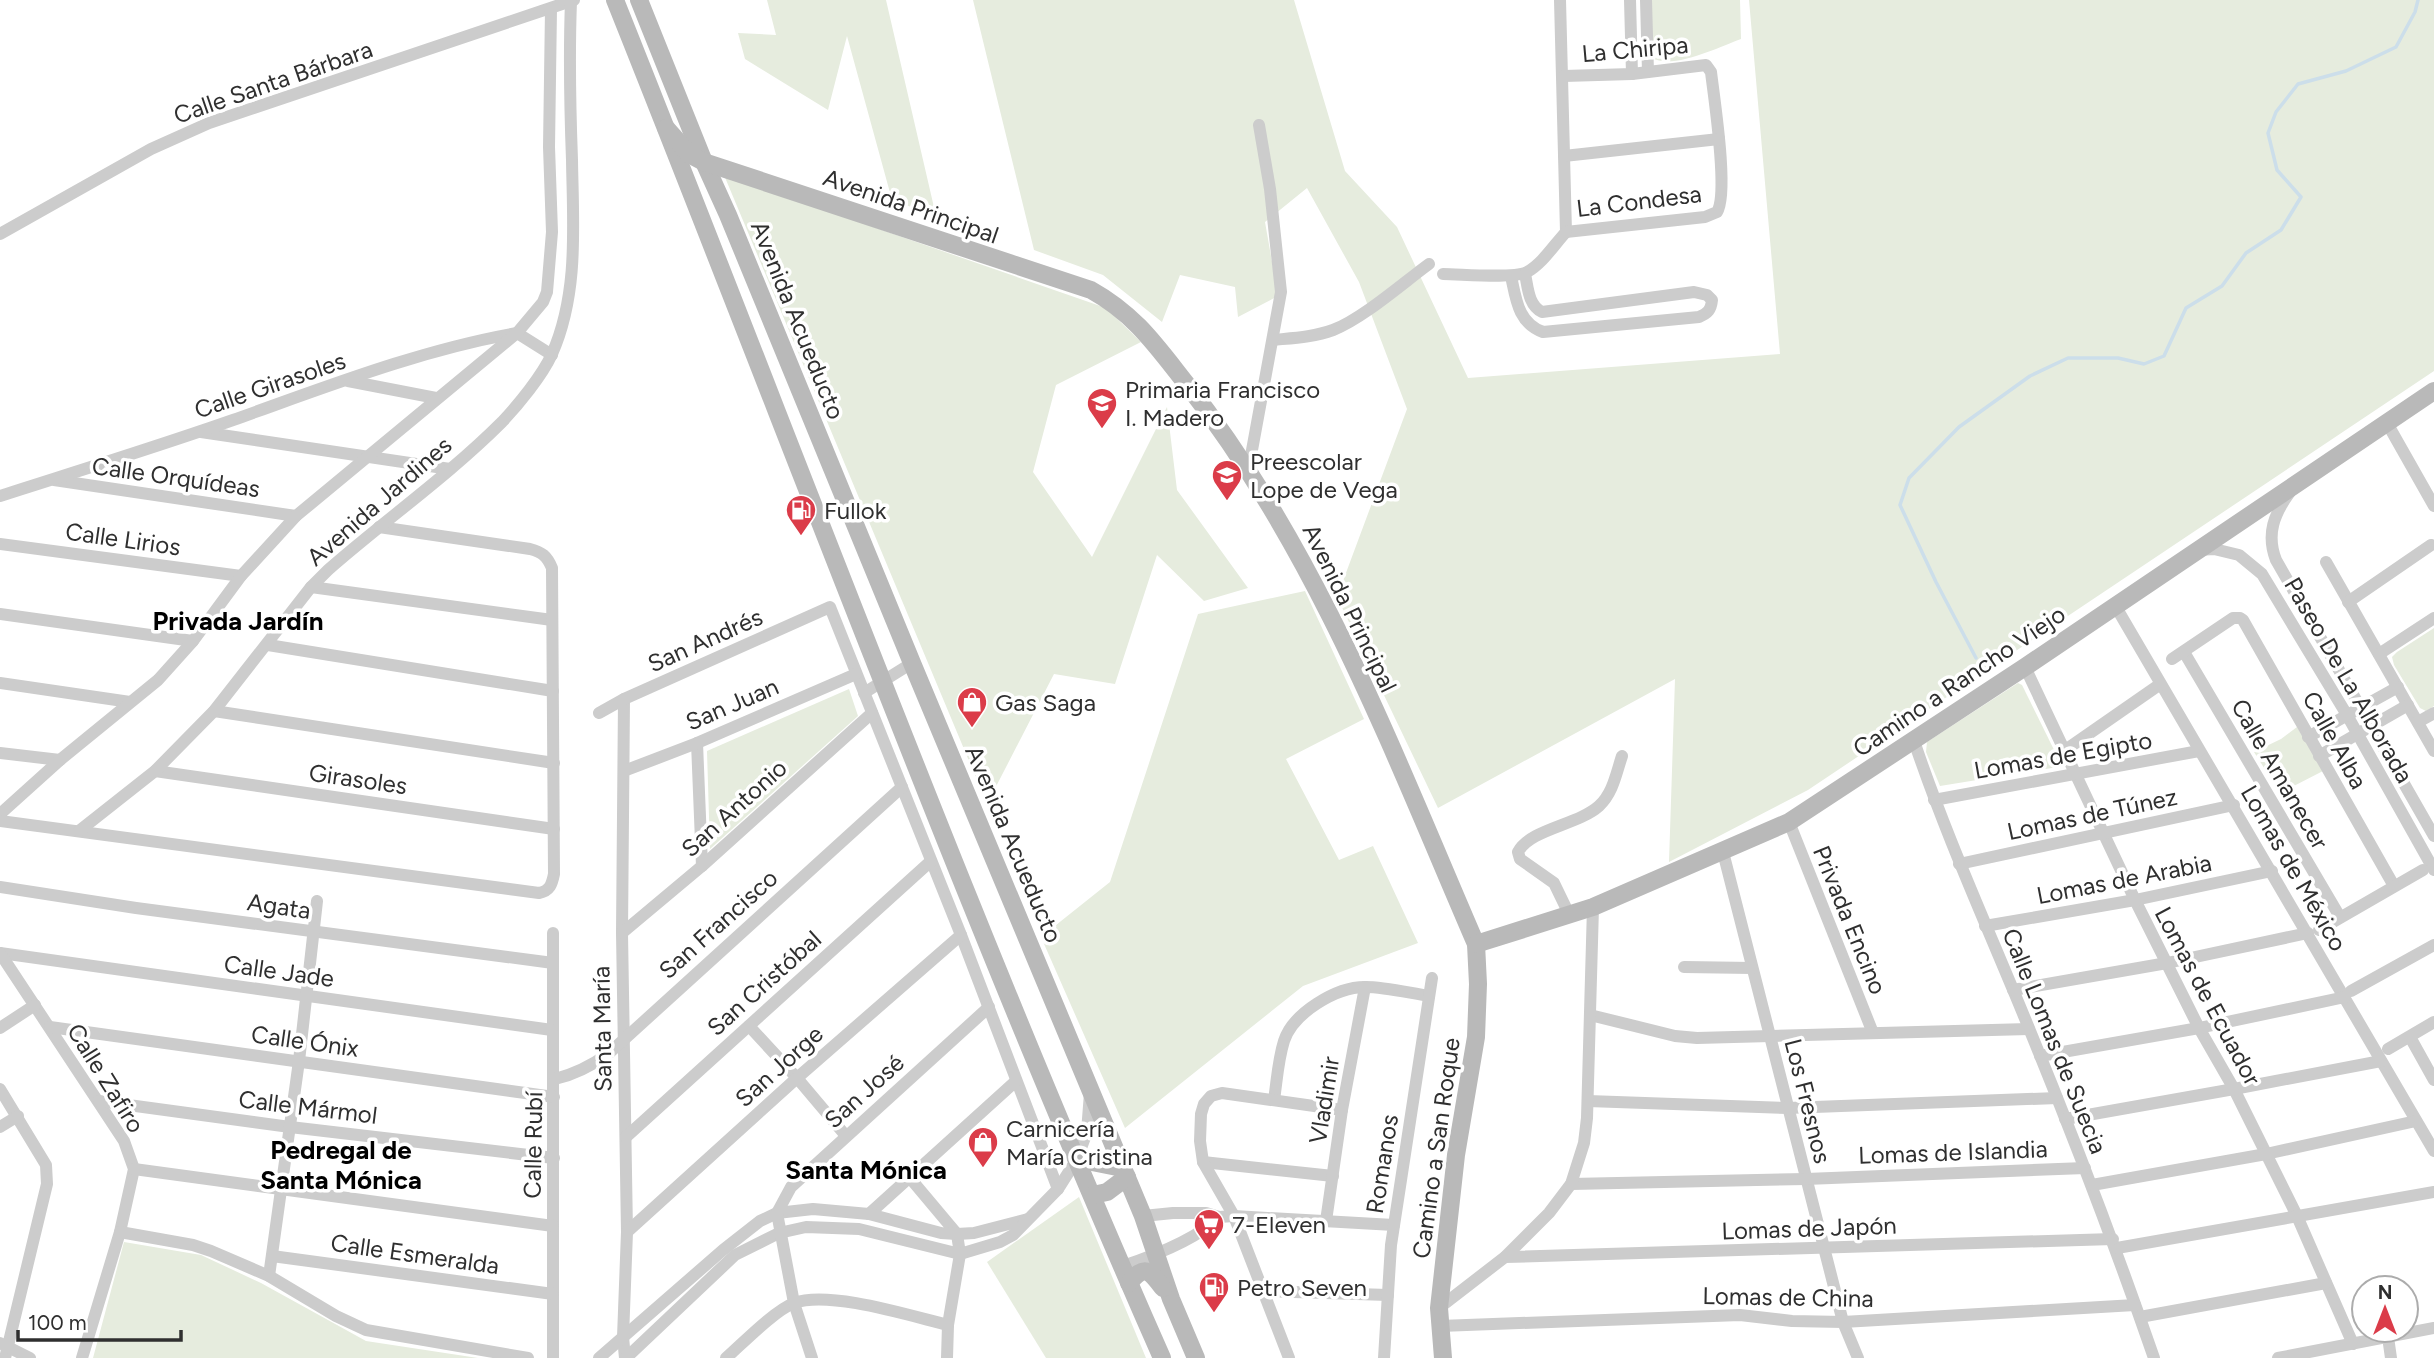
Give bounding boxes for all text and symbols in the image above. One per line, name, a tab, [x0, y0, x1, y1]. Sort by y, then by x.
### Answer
street label: La Chiripa	[1580, 30, 1690, 68]
street label: Calle Santa Bárbara	[170, 34, 376, 130]
street label: Avenida Principal	[819, 162, 1003, 250]
street label: La Condesa	[1575, 179, 1703, 223]
street label: Avenida Acueducto	[745, 217, 851, 423]
street label: Calle Girasoles	[191, 346, 349, 424]
place label: Primaria Francisco I. Madero	[1125, 375, 1320, 432]
school or university icon: Primaria Francisco I. Madero	[1085, 386, 1119, 430]
street label: Avenida Jardines	[301, 430, 457, 572]
place label: Preescolar Lope de Vega	[1250, 447, 1398, 504]
street label: Calle Orquídeas	[90, 451, 262, 503]
school or university icon: Preescolar Lope de Vega	[1210, 458, 1244, 502]
fuel station icon: Fullok	[784, 493, 818, 537]
place label: Fullok	[824, 496, 887, 525]
street label: Calle Lirios	[64, 517, 182, 561]
street label: Avenida Principal	[1297, 519, 1403, 697]
street label: Paseo De La Alborada	[2278, 572, 2420, 788]
street label: Camino a Rancho Viejo	[1847, 599, 2071, 763]
street label: San Andrés	[643, 602, 767, 678]
district label: Privada Jardín	[153, 605, 323, 637]
street label: San Juan	[681, 672, 783, 736]
shop icon: Gas Saga	[955, 685, 989, 729]
street label: Calle Alba	[2296, 686, 2374, 794]
place label: Gas Saga	[995, 688, 1096, 717]
street label: Calle Amanecer	[2225, 694, 2335, 854]
street label: Lomas de Egipto	[1972, 725, 2154, 785]
street label: Avenida Acueducto	[959, 741, 1069, 947]
street label: San Antonio	[675, 753, 793, 863]
street label: Girasoles	[307, 758, 409, 800]
street label: Lomas de México	[2235, 780, 2353, 956]
street label: Lomas de Túnez	[2004, 782, 2180, 846]
street label: Privada Encino	[1807, 841, 1893, 999]
street label: Lomas de Arabia	[2034, 848, 2214, 910]
street label: San Francisco	[653, 863, 783, 985]
street label: Agata	[245, 887, 313, 925]
street label: Lomas de Ecuador	[2149, 902, 2267, 1090]
street label: San Cristóbal	[701, 924, 827, 1042]
street label: Calle Lomas de Suecia	[1997, 924, 2113, 1158]
street label: Calle Jade	[222, 949, 336, 993]
street label: Santa María	[586, 966, 618, 1092]
street label: Calle Zafiro	[61, 1018, 151, 1138]
street label: Calle Ónix	[249, 1019, 361, 1063]
street label: San Jorge	[729, 1019, 829, 1113]
street label: Camino a San Roque	[1406, 1036, 1466, 1260]
street label: Los Fresnos	[1779, 1036, 1837, 1166]
street label: San José	[818, 1048, 910, 1134]
street label: Vladimir	[1303, 1054, 1345, 1146]
street label: Calle Mármol	[237, 1084, 379, 1130]
street label: Calle Rubí	[518, 1090, 548, 1199]
street label: Romanos	[1360, 1112, 1404, 1216]
place label: Carnicería María Cristina	[1006, 1114, 1153, 1171]
shop icon: Carnicería María Cristina	[966, 1125, 1000, 1169]
district label: Pedregal de Santa Mónica	[260, 1134, 422, 1196]
street label: Lomas de Islandia	[1858, 1134, 2048, 1170]
district label: Santa Mónica	[785, 1154, 947, 1186]
supermarket icon: 7-Eleven	[1192, 1207, 1226, 1251]
place label: 7-Eleven	[1232, 1210, 1326, 1239]
street label: Lomas de Japón	[1721, 1210, 1897, 1246]
street label: Calle Esmeralda	[329, 1228, 501, 1280]
fuel station icon: Petro Seven	[1197, 1270, 1231, 1314]
place label: Petro Seven	[1237, 1273, 1367, 1302]
north arrow	[2350, 1274, 2420, 1344]
street label: Lomas de China	[1702, 1281, 1874, 1313]
text: N	[2378, 1281, 2392, 1304]
scale bar	[18, 1298, 180, 1342]
text: 100 m	[28, 1310, 87, 1335]

